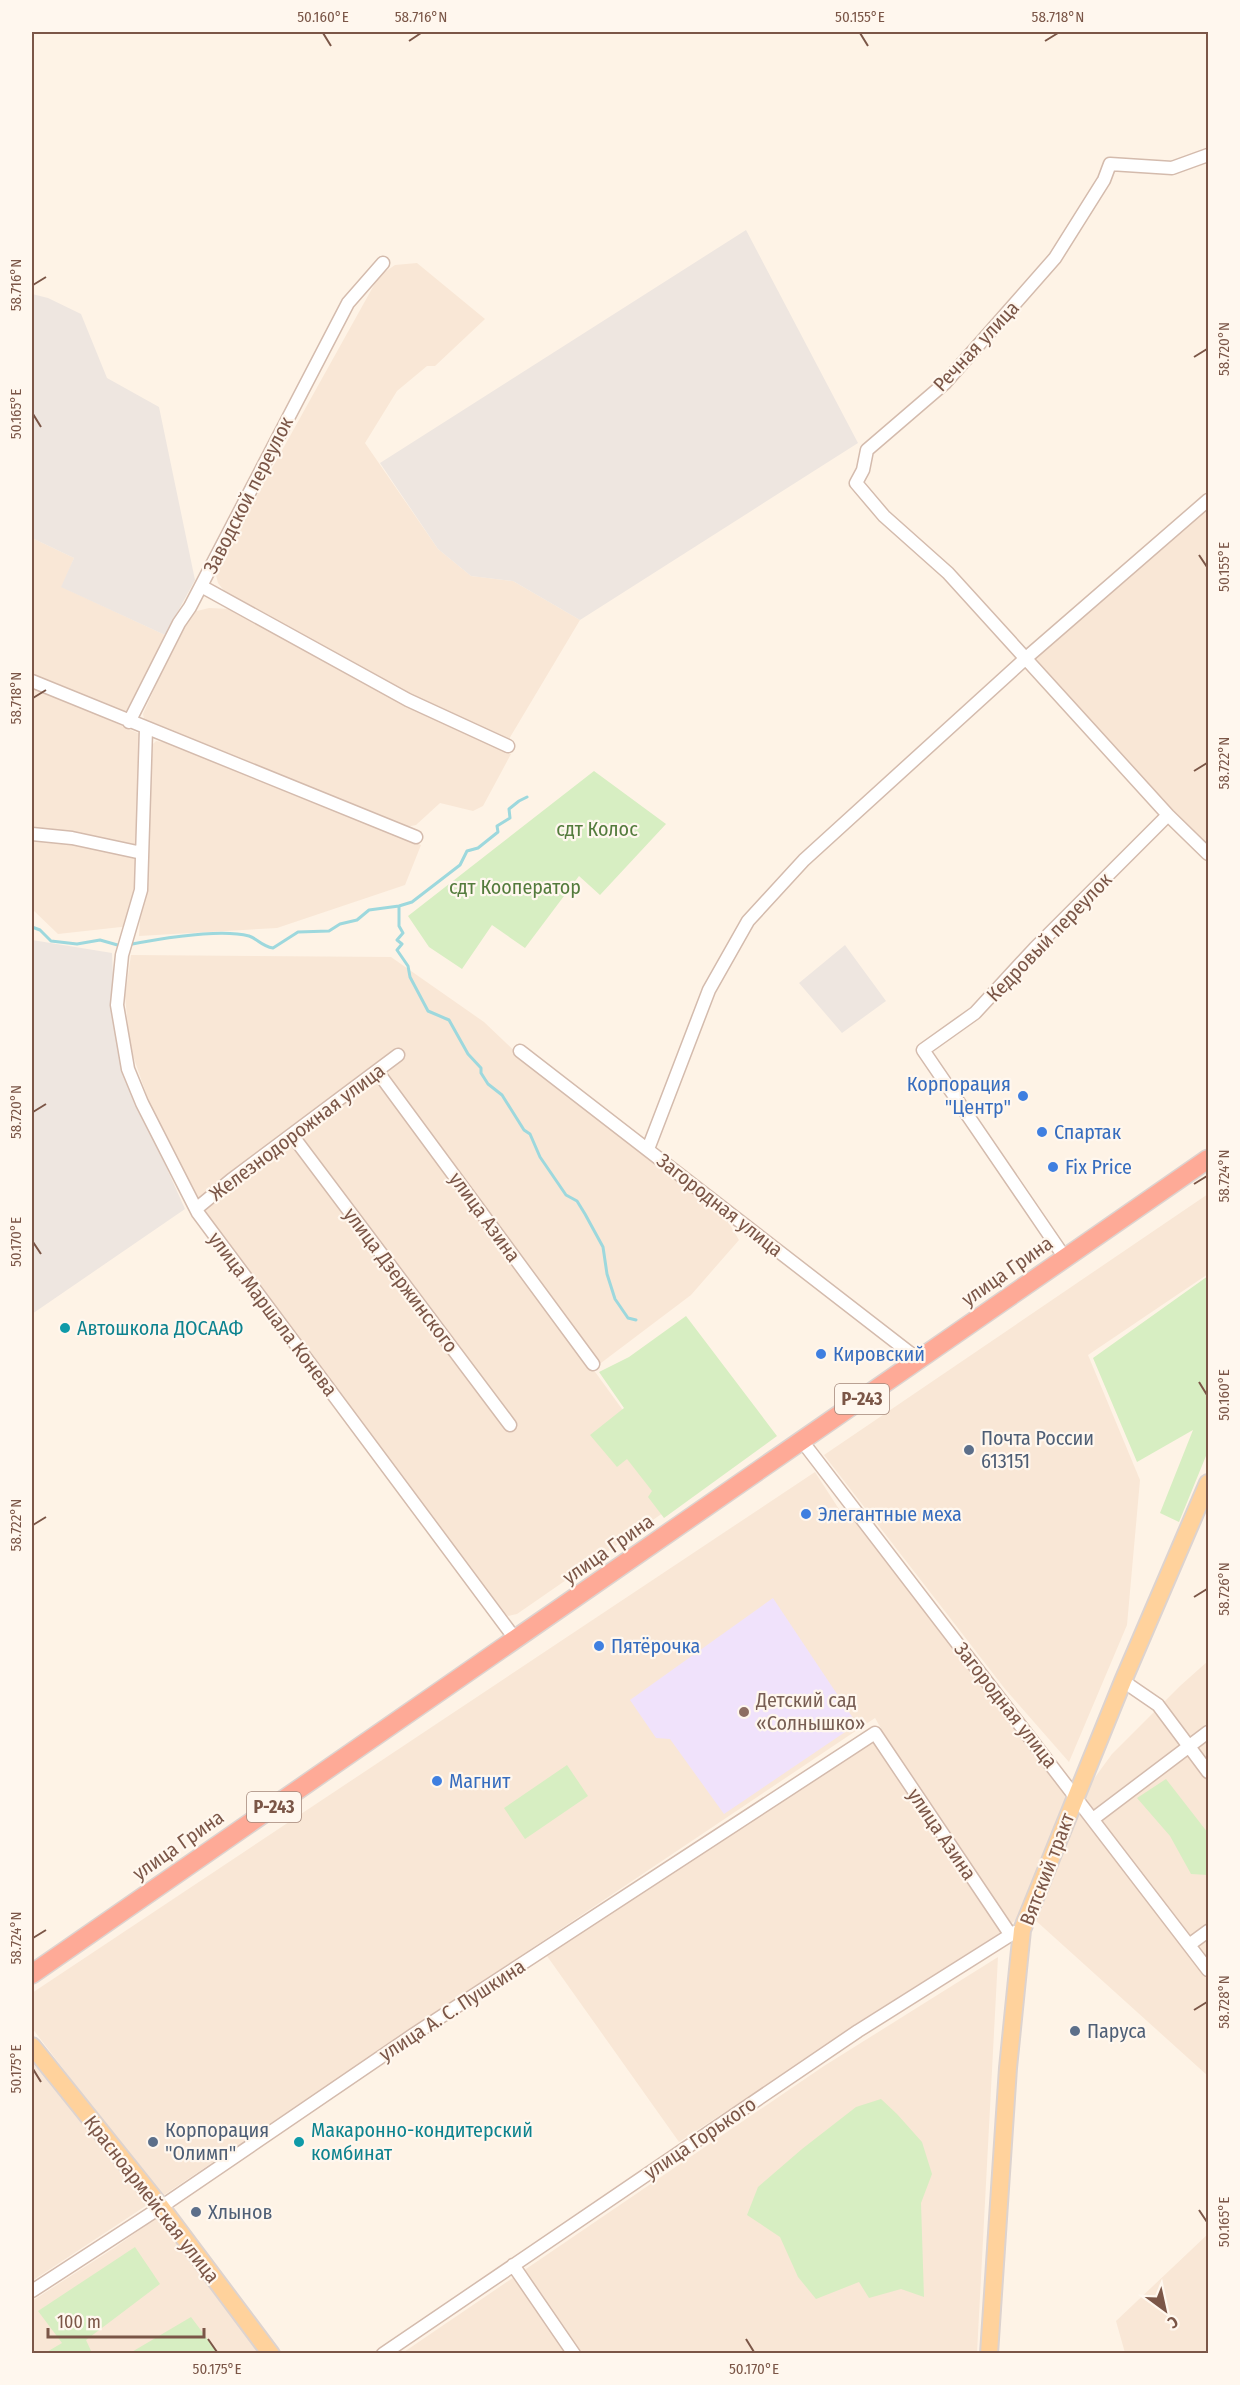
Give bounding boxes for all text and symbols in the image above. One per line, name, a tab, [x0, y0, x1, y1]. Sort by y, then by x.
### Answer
text: 50.160°E	[297, 8, 349, 26]
text: 58.716°N	[395, 8, 447, 26]
text: 50.155°E	[835, 8, 885, 26]
text: 58.718°N	[1032, 8, 1084, 26]
text: 58.716°N	[7, 259, 25, 311]
street label: Речная улица	[928, 296, 1024, 396]
text: 58.720°N	[1215, 322, 1233, 376]
text: 50.165°E	[7, 389, 25, 439]
street label: Заводской переулок	[198, 412, 298, 578]
text: 50.155°E	[1215, 542, 1233, 592]
text: 58.718°N	[7, 672, 25, 724]
text: 58.722°N	[1215, 737, 1233, 789]
park label: сдт Колос	[556, 817, 638, 841]
street label: Кедровый переулок	[981, 867, 1117, 1006]
park label: сдт Кооператор	[449, 875, 581, 899]
street label: Железнодорожная улица	[205, 1058, 389, 1206]
place label: Корпорация "Центр"	[907, 1072, 1011, 1119]
text: 58.720°N	[7, 1085, 25, 1139]
marker: Корпорация "Центр"	[1016, 1089, 1030, 1103]
place label: Спартак	[1054, 1120, 1122, 1144]
marker: Спартак	[1035, 1125, 1049, 1139]
street label: Загородная улица	[652, 1148, 788, 1262]
text: 58.724°N	[1215, 1149, 1233, 1203]
place label: Fix Price	[1065, 1155, 1132, 1179]
marker: Fix Price	[1046, 1160, 1060, 1174]
street label: улица Азина	[444, 1167, 526, 1267]
street label: улица Дзержинского	[339, 1203, 463, 1357]
text: 50.170°E	[7, 1217, 25, 1267]
street label: улица Маршала Конева	[203, 1227, 343, 1401]
street label: улица Грина	[957, 1231, 1057, 1311]
place label: Автошкола ДОСААФ	[77, 1316, 244, 1340]
marker: Автошкола ДОСААФ	[58, 1321, 72, 1335]
place label: Кировский	[833, 1342, 925, 1366]
marker: Кировский	[814, 1347, 828, 1361]
text: 50.160°E	[1215, 1369, 1233, 1421]
road number: Р-243	[835, 1384, 889, 1414]
place label: Почта России 613151	[981, 1426, 1094, 1473]
marker: Почта России 613151	[962, 1443, 976, 1457]
text: 58.722°N	[7, 1499, 25, 1551]
place label: Элегантные меха	[818, 1502, 962, 1526]
marker: Элегантные меха	[799, 1507, 813, 1521]
street label: улица Грина	[558, 1509, 658, 1589]
text: 58.726°N	[1215, 1562, 1233, 1616]
place label: Пятёрочка	[611, 1634, 700, 1658]
street label: Загородная улица	[949, 1637, 1063, 1773]
marker: Пятёрочка	[592, 1639, 606, 1653]
place label: Детский сад «Солнышко»	[755, 1688, 865, 1735]
marker: Детский сад «Солнышко»	[737, 1705, 751, 1719]
place label: Магнит	[449, 1769, 511, 1793]
marker: Магнит	[430, 1774, 444, 1788]
street label: улица Азина	[903, 1784, 981, 1884]
road number: Р-243	[247, 1792, 301, 1822]
street label: улица Грина	[128, 1805, 228, 1885]
street label: Вятский тракт	[1015, 1809, 1080, 1929]
text: 58.724°N	[7, 1911, 25, 1965]
street label: улица А. С. Пушкина	[374, 1954, 530, 2066]
text: 58.728°N	[1215, 1975, 1233, 2029]
place label: Паруса	[1087, 2019, 1146, 2043]
marker: Паруса	[1068, 2024, 1082, 2038]
text: 50.175°E	[7, 2045, 25, 2093]
street label: улица Горького	[639, 2092, 761, 2184]
street label: Красноармейская улица	[79, 2110, 225, 2288]
place label: Корпорация "Олимп"	[165, 2118, 269, 2165]
place label: Макаронно-кондитерский комбинат	[311, 2118, 533, 2165]
marker: Корпорация "Олимп"	[146, 2135, 160, 2149]
marker: Макаронно-кондитерский комбинат	[292, 2135, 306, 2149]
text: 50.165°E	[1215, 2197, 1233, 2247]
place label: Хлынов	[208, 2200, 273, 2224]
marker: Хлынов	[189, 2205, 203, 2219]
north arrow	[1135, 2280, 1195, 2340]
scale bar	[48, 2301, 204, 2339]
text: 100 m	[57, 2311, 101, 2333]
text: С	[1164, 2312, 1182, 2333]
text: 50.175°E	[193, 2360, 241, 2378]
text: 50.170°E	[729, 2360, 779, 2378]

